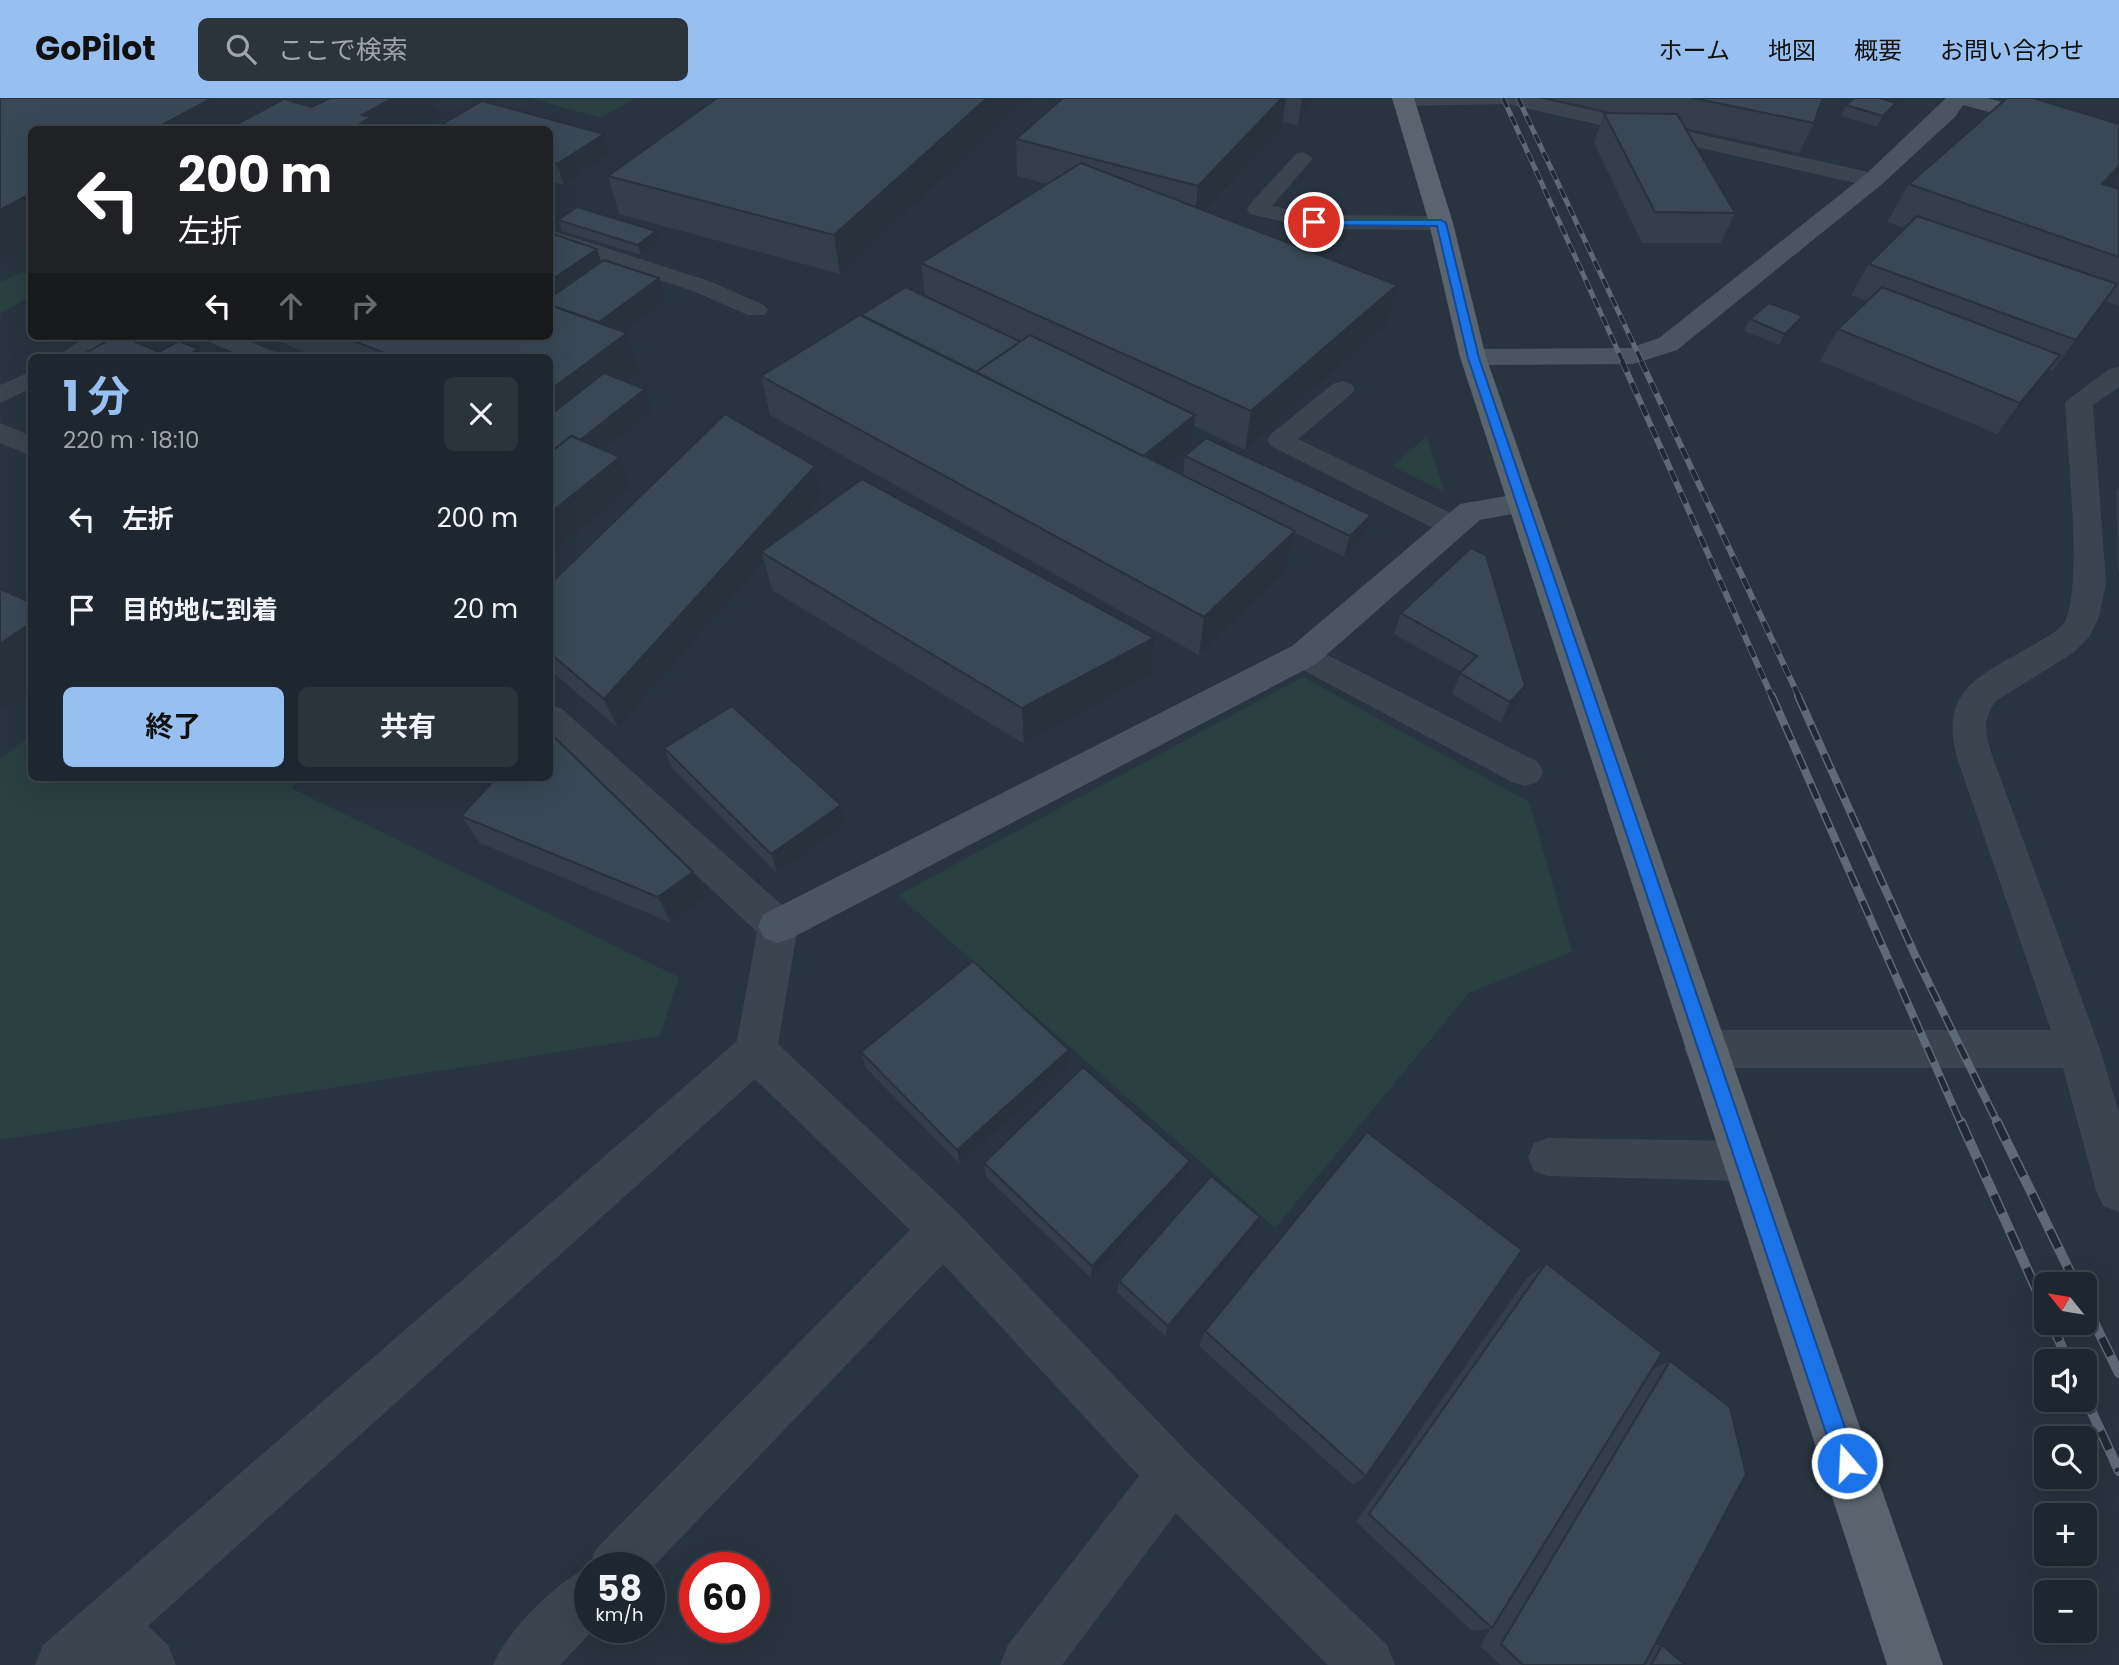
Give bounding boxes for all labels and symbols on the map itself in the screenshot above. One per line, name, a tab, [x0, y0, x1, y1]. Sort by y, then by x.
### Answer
pin	[1284, 192, 1344, 252]
north arrow	[2034, 1272, 2096, 1335]
position arrow	[1810, 1426, 1884, 1500]
speed limit sign: 60	[679, 1552, 770, 1643]

